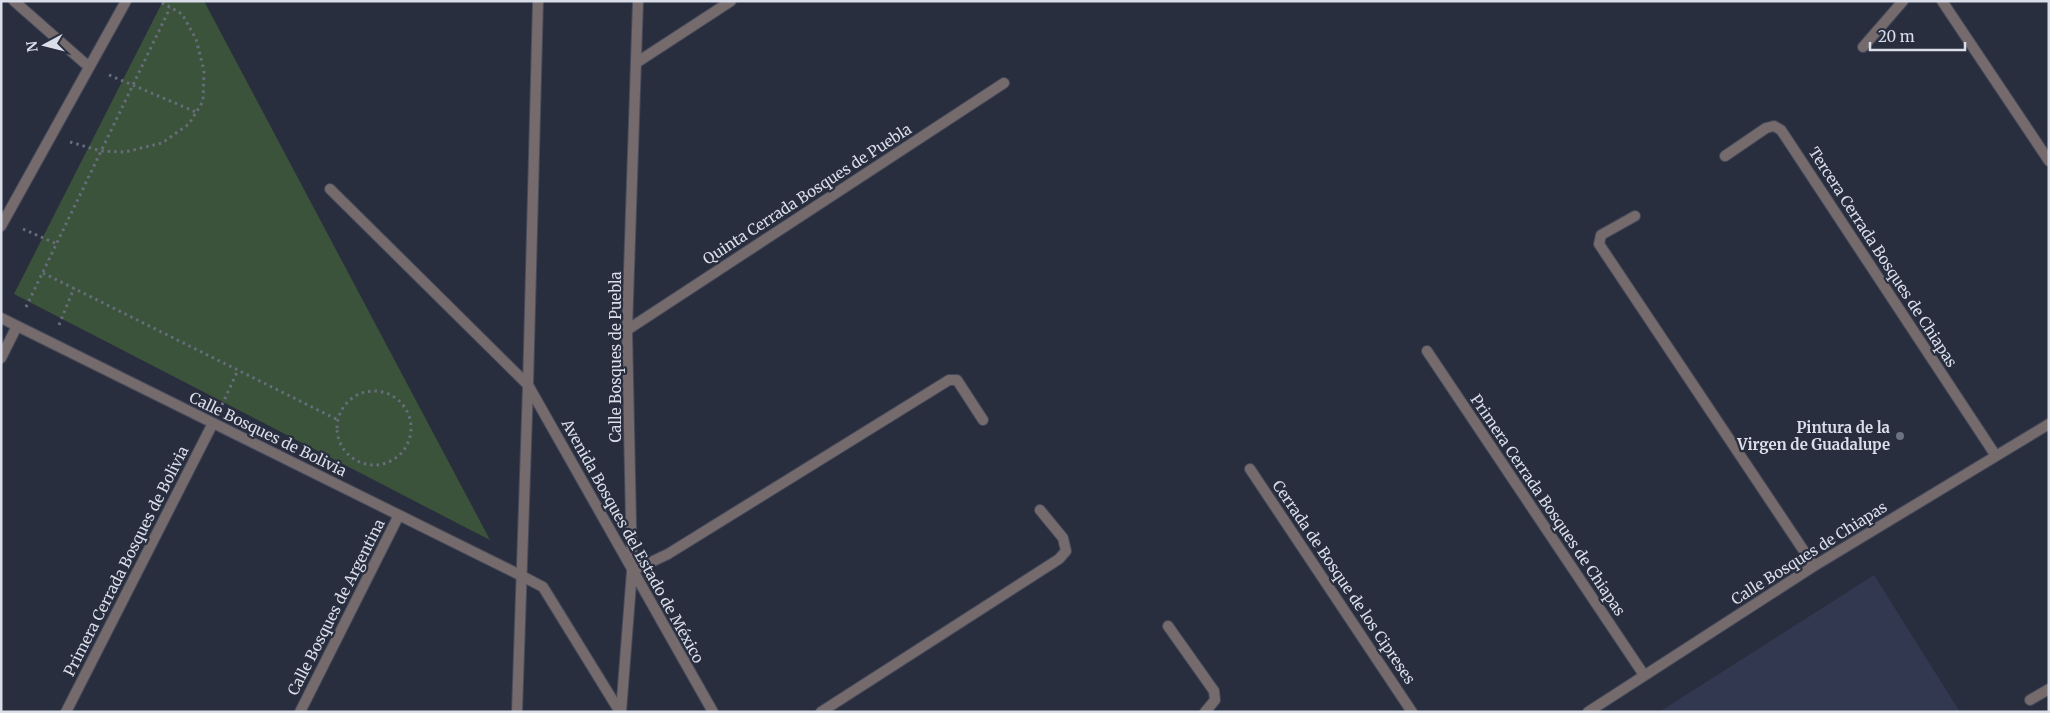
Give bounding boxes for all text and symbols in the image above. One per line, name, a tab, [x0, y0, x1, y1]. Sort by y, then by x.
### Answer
north arrow	[20, 20, 70, 70]
scale bar	[1870, 20, 1965, 52]
text: 20 m	[1878, 27, 1915, 46]
text: N	[22, 40, 42, 53]
street label: Quinta Cerrada Bosques de Puebla	[699, 119, 915, 269]
street label: Tercera Cerrada Bosques de Chiapas	[1805, 143, 1961, 371]
street label: Calle Bosques de Puebla	[606, 271, 625, 443]
street label: Calle Bosques de Bolivia	[186, 388, 350, 480]
street label: Primera Cerrada Bosques de Chiapas	[1467, 391, 1629, 619]
street label: Avenida Bosques del Estado de México	[557, 415, 708, 666]
place label: Pintura de la Virgen de Guadalupe	[1736, 418, 1891, 454]
marker: Pintura de la Virgen de Guadalupe	[1894, 430, 1906, 442]
street label: Primera Cerrada Bosques de Bolivia	[59, 443, 193, 679]
street label: Cerrada de Bosque de los Cipreses	[1269, 477, 1419, 687]
street label: Calle Bosques de Chiapas	[1728, 497, 1890, 609]
street label: Calle Bosques de Argentina	[283, 516, 389, 698]

